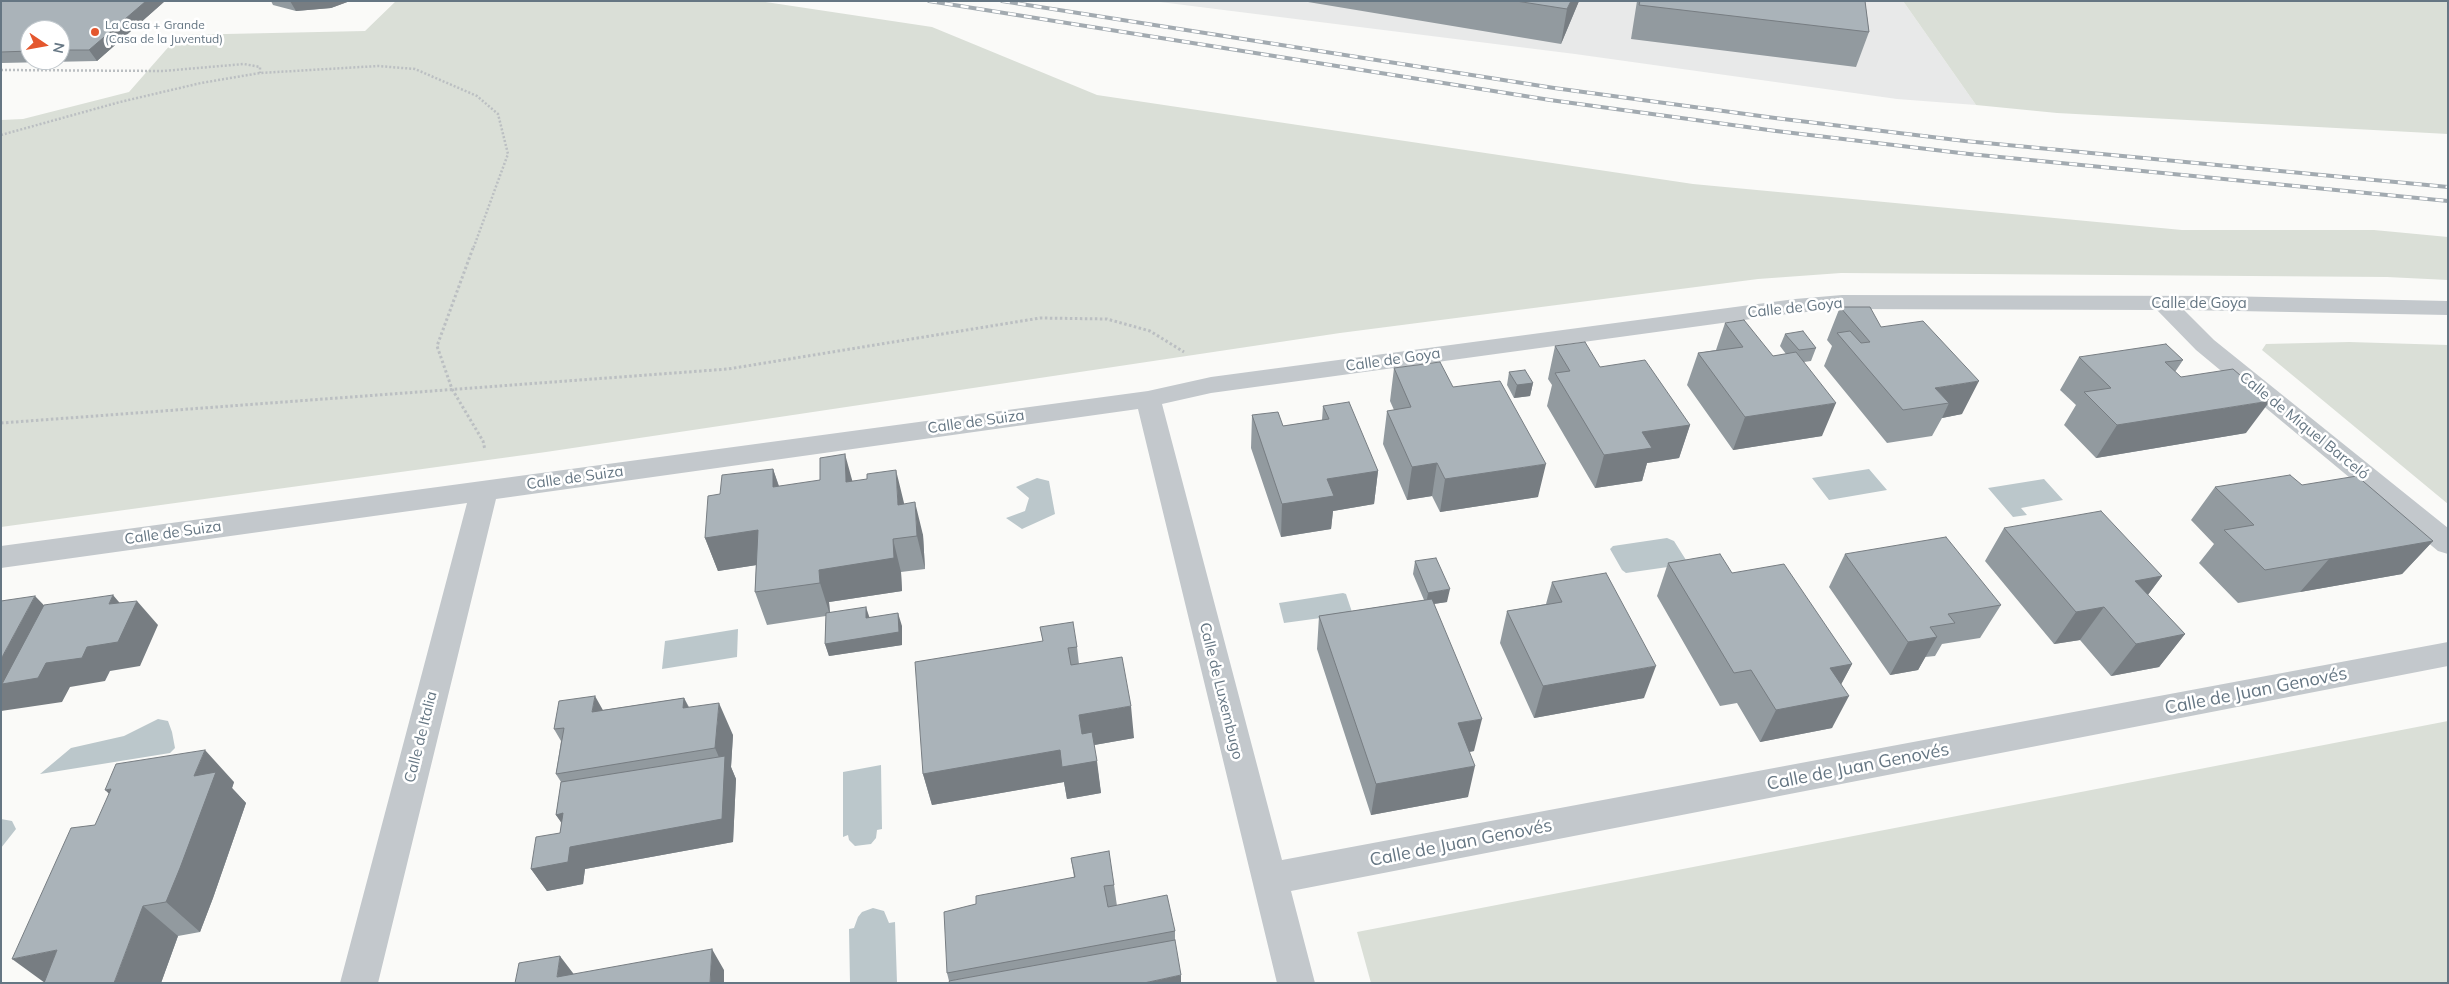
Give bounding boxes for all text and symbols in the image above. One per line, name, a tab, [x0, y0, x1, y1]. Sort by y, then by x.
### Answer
place label: La Casa + Grande (Casa de la Juventud)	[105, 18, 223, 46]
north arrow	[20, 20, 70, 70]
marker: La Casa + Grande (Casa de la Juventud)	[89, 26, 101, 38]
text: N	[49, 41, 69, 55]
street label: Calle de Goya	[1747, 294, 1843, 322]
street label: Calle de Goya	[2151, 294, 2247, 312]
street label: Calle de Goya	[1344, 344, 1442, 376]
street label: Calle de Miquel Barceló	[2236, 368, 2372, 484]
street label: Calle de Suiza	[926, 406, 1026, 438]
street label: Calle de Suiza	[525, 462, 625, 494]
street label: Calle de Suiza	[123, 517, 223, 549]
street label: Calle de Luxembugo	[1195, 621, 1247, 761]
street label: Calle de Juan Genovés	[2163, 663, 2349, 719]
street label: Calle de Italia	[401, 689, 441, 785]
street label: Calle de Juan Genovés	[1765, 739, 1951, 795]
street label: Calle de Juan Genovés	[1368, 815, 1554, 871]

